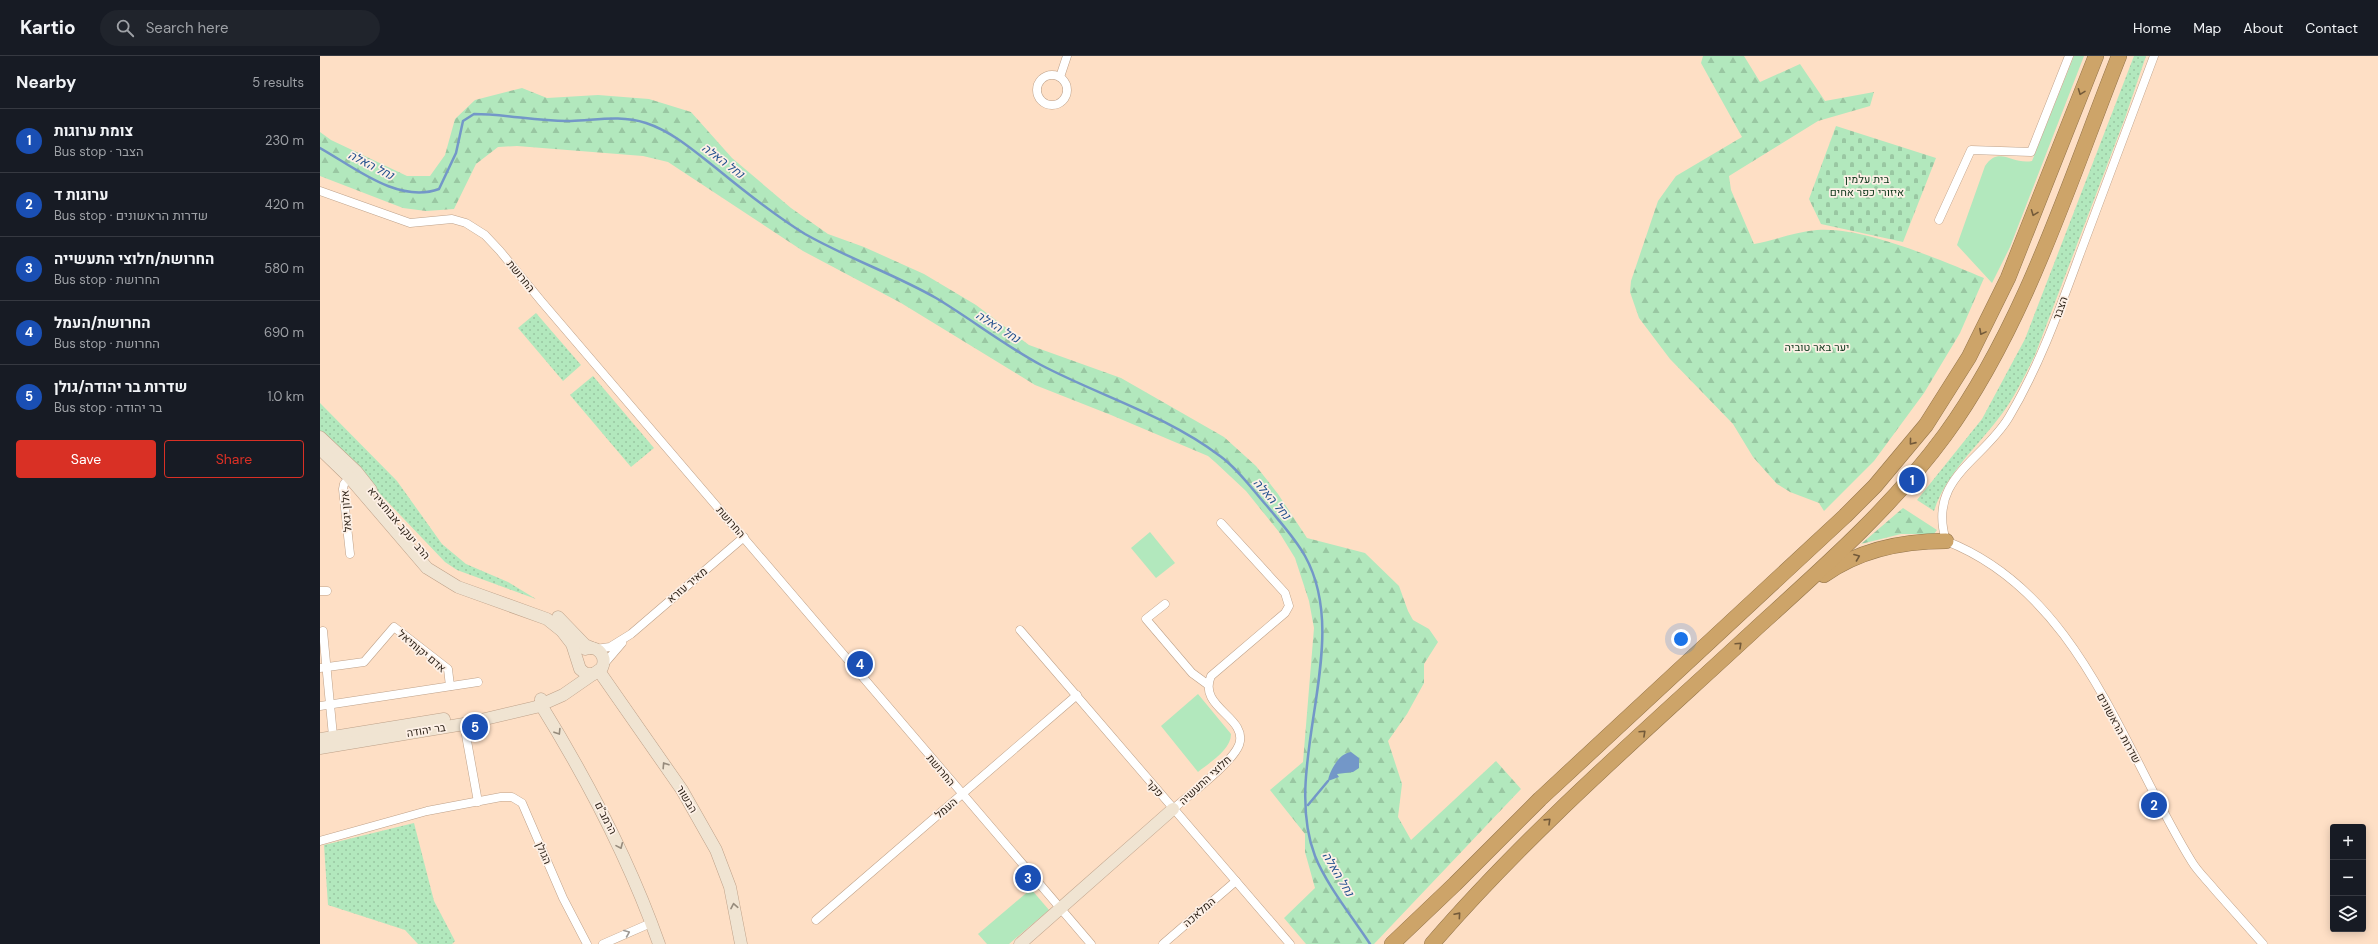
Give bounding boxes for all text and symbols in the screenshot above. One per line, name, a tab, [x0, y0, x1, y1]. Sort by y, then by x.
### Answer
search box	[100, 10, 380, 46]
text: Kartio	[20, 15, 76, 40]
icon: search	[114, 17, 136, 39]
text: Search here	[146, 18, 228, 38]
text: Home	[2133, 19, 2171, 37]
text: Map	[2193, 19, 2221, 37]
text: About	[2243, 19, 2283, 37]
text: Contact	[2305, 19, 2358, 37]
text: Nearby	[16, 71, 76, 93]
text: 5 results	[252, 74, 304, 91]
one-way arrow	[2078, 89, 2086, 96]
text: צומת ערוגות	[54, 121, 133, 141]
text: 1	[27, 132, 31, 149]
text: 230 m	[265, 132, 304, 149]
water label: נחל האלה	[699, 140, 749, 183]
text: Bus stop · הצבר	[54, 143, 144, 160]
water label: נחל האלה	[345, 147, 398, 184]
park label: בית עלמין איזורי כפר אחים	[1830, 172, 1904, 199]
text: ערוגות ד	[54, 185, 109, 205]
text: 2	[25, 196, 33, 213]
text: 420 m	[265, 196, 304, 213]
text: Bus stop · שדרות הראשונים	[54, 207, 208, 224]
one-way arrow	[2030, 210, 2038, 217]
text: החרושת/חלוצי התעשייה	[54, 249, 214, 269]
street label: החרושת	[504, 257, 538, 295]
text: 3	[25, 260, 33, 277]
text: 580 m	[264, 260, 304, 277]
text: Bus stop · החרושת	[54, 271, 160, 288]
street label: הצבר	[2049, 294, 2071, 322]
water label: נחל האלה	[973, 307, 1024, 348]
text: החרושת/העמל	[54, 313, 151, 333]
text: 4	[25, 324, 33, 341]
text: 690 m	[264, 324, 304, 341]
one-way arrow	[1979, 328, 1986, 335]
text: Bus stop · החרושת	[54, 335, 160, 352]
park label: יער באר טוביה	[1785, 340, 1849, 354]
text: שדרות בר יהודה/גולן	[54, 377, 187, 397]
text: 5	[25, 388, 33, 405]
text: 1.0 km	[267, 388, 304, 405]
text: Bus stop · בר יהודה	[54, 399, 162, 416]
one-way arrow	[1909, 437, 1916, 444]
button: Save	[16, 440, 156, 478]
button: Share	[164, 440, 304, 478]
pin: 1	[1899, 465, 1925, 495]
water label: נחל האלה	[1250, 475, 1295, 524]
street label: הרב יעקב אבוחצירא	[365, 484, 433, 562]
street label: אלון יגאל	[338, 489, 354, 533]
street label: החרושת	[713, 503, 749, 541]
one-way arrow	[1854, 554, 1861, 562]
street label: מאיר עזרא	[664, 564, 710, 606]
street label: אדם יקותיאל	[395, 627, 449, 675]
your location	[1671, 629, 1691, 649]
one-way arrow	[1734, 642, 1742, 650]
pin: 4	[847, 649, 873, 679]
street label: שדרות הראשונים	[2094, 690, 2144, 766]
pin: 5	[462, 712, 488, 742]
street label: בר יהודה	[405, 720, 447, 740]
one-way arrow	[553, 728, 560, 735]
one-way arrow	[1639, 731, 1646, 738]
street label: החרושת	[924, 751, 958, 789]
street label: חלוצי התעשיה	[1176, 752, 1234, 808]
one-way arrow	[663, 762, 670, 769]
street label: פקר	[1143, 776, 1167, 800]
street label: הבשור	[673, 783, 701, 815]
pin: 2	[2141, 790, 2167, 820]
street label: העמל	[932, 794, 960, 822]
street label: הרמב"ם	[592, 799, 620, 837]
one-way arrow	[1543, 818, 1551, 826]
map controls	[2330, 824, 2366, 932]
button: +	[2330, 824, 2366, 860]
street label: הגולן	[533, 840, 555, 866]
one-way arrow	[615, 842, 623, 849]
water label: נחל האלה	[1318, 849, 1358, 901]
button: −	[2330, 860, 2366, 896]
pin: 3	[1015, 863, 1041, 893]
street label: המלאכה	[1180, 894, 1218, 930]
button: layers	[2330, 896, 2366, 932]
one-way arrow	[730, 903, 738, 909]
one-way arrow	[1453, 912, 1460, 919]
one-way arrow	[623, 930, 630, 938]

